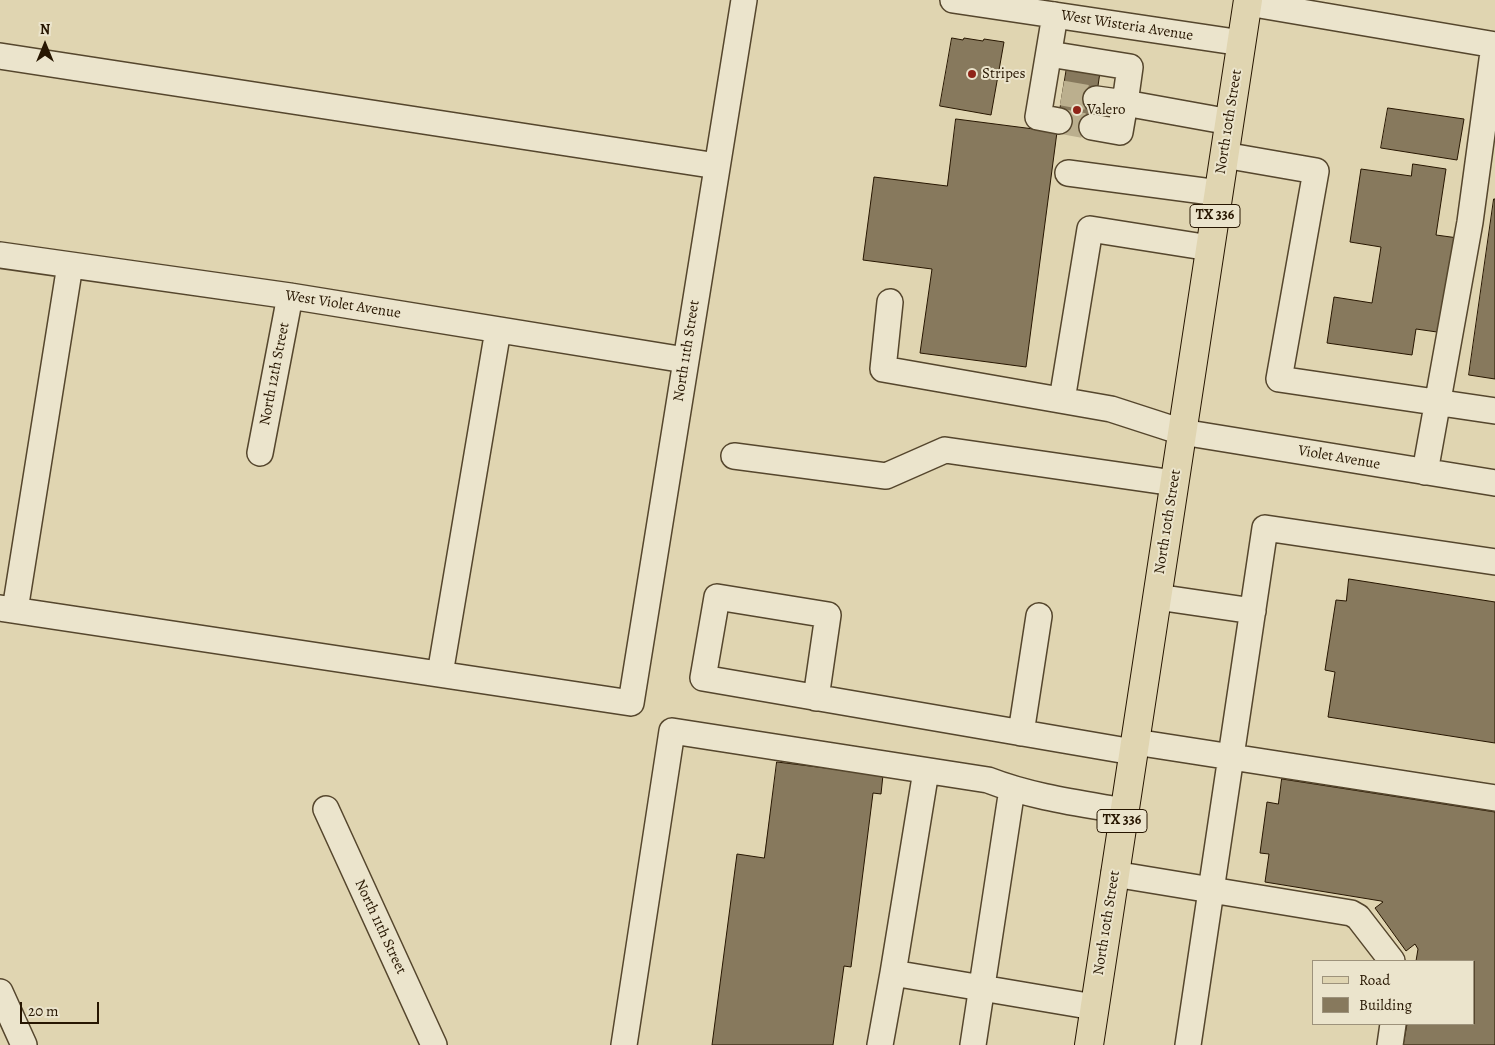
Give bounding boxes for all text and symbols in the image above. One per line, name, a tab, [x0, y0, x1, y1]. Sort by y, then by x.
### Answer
street label: West Wisteria Avenue	[1060, 7, 1194, 45]
north arrow	[20, 20, 70, 70]
text: N	[40, 20, 50, 39]
place label: Stripes	[982, 65, 1026, 83]
marker: Stripes	[966, 68, 978, 80]
street label: North 10th Street	[1212, 68, 1246, 176]
place label: Valero	[1087, 101, 1125, 119]
marker: Valero	[1071, 104, 1083, 116]
road number: TX 336	[1190, 205, 1240, 228]
street label: West Violet Avenue	[284, 287, 402, 323]
street label: North 11th Street	[670, 299, 704, 403]
street label: North 12th Street	[256, 321, 294, 427]
street label: Violet Avenue	[1296, 442, 1382, 474]
street label: North 10th Street	[1151, 468, 1185, 576]
road number: TX 336	[1097, 809, 1147, 832]
street label: North 10th Street	[1090, 869, 1124, 977]
street label: North 11th Street	[350, 877, 410, 977]
legend	[1312, 960, 1475, 1025]
text: Road	[1359, 970, 1390, 990]
scale bar	[22, 992, 101, 1024]
text: Building	[1359, 995, 1412, 1015]
text: 20 m	[28, 1001, 59, 1021]

